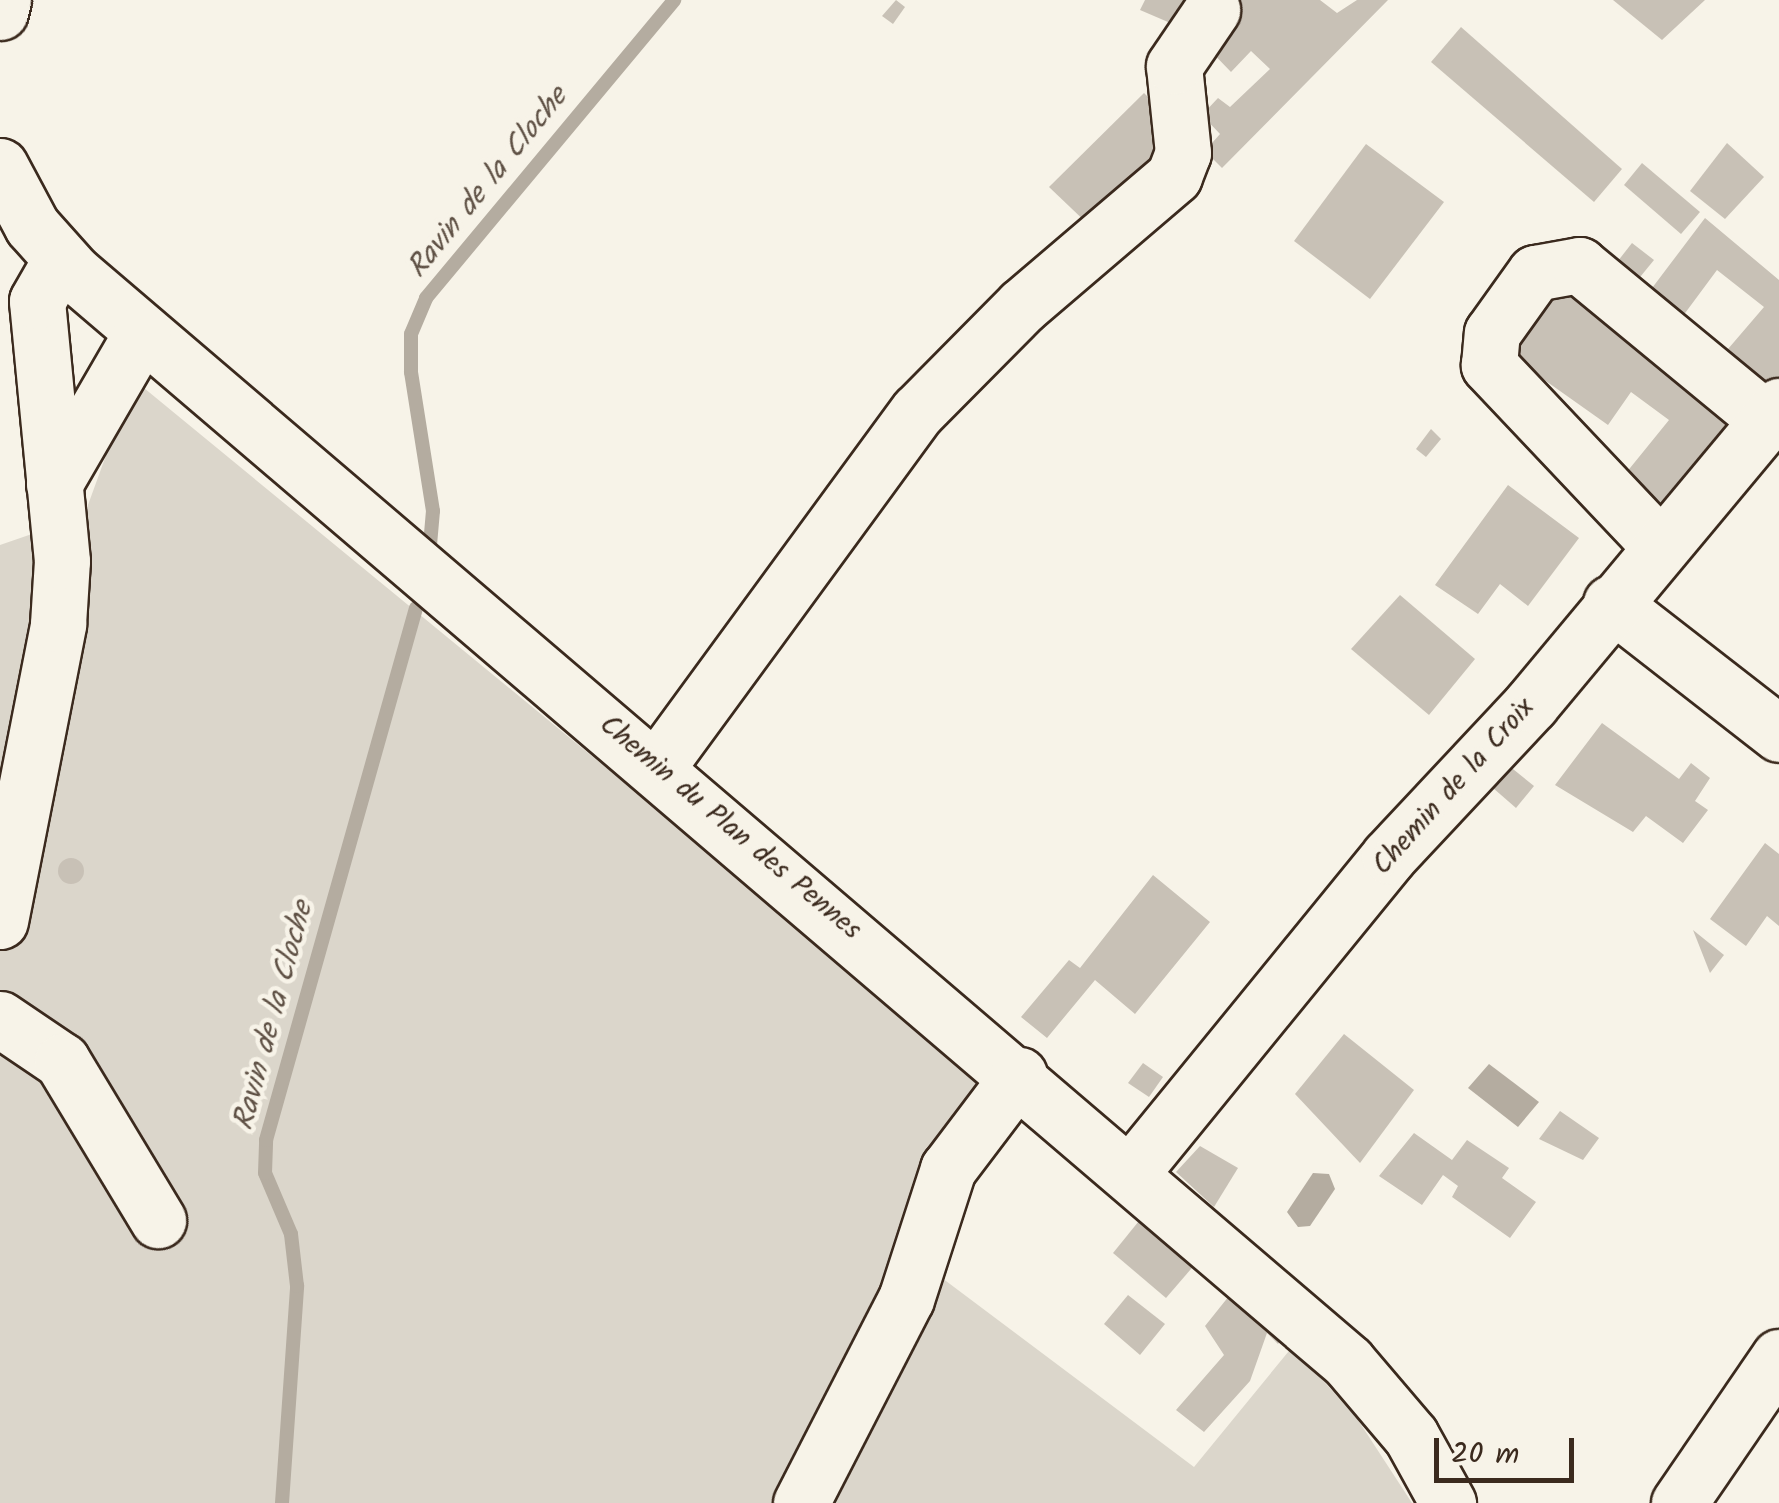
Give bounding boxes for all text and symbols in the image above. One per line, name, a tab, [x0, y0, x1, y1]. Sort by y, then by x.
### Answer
water label: Ravin de la Cloche	[400, 80, 576, 286]
street label: Chemin de la Croix	[1366, 692, 1542, 882]
street label: Chemin du Plan des Pennes	[592, 709, 868, 947]
water label: Ravin de la Cloche	[226, 898, 322, 1134]
scale bar	[1439, 1418, 1579, 1480]
text: 20 m	[1451, 1431, 1519, 1479]

